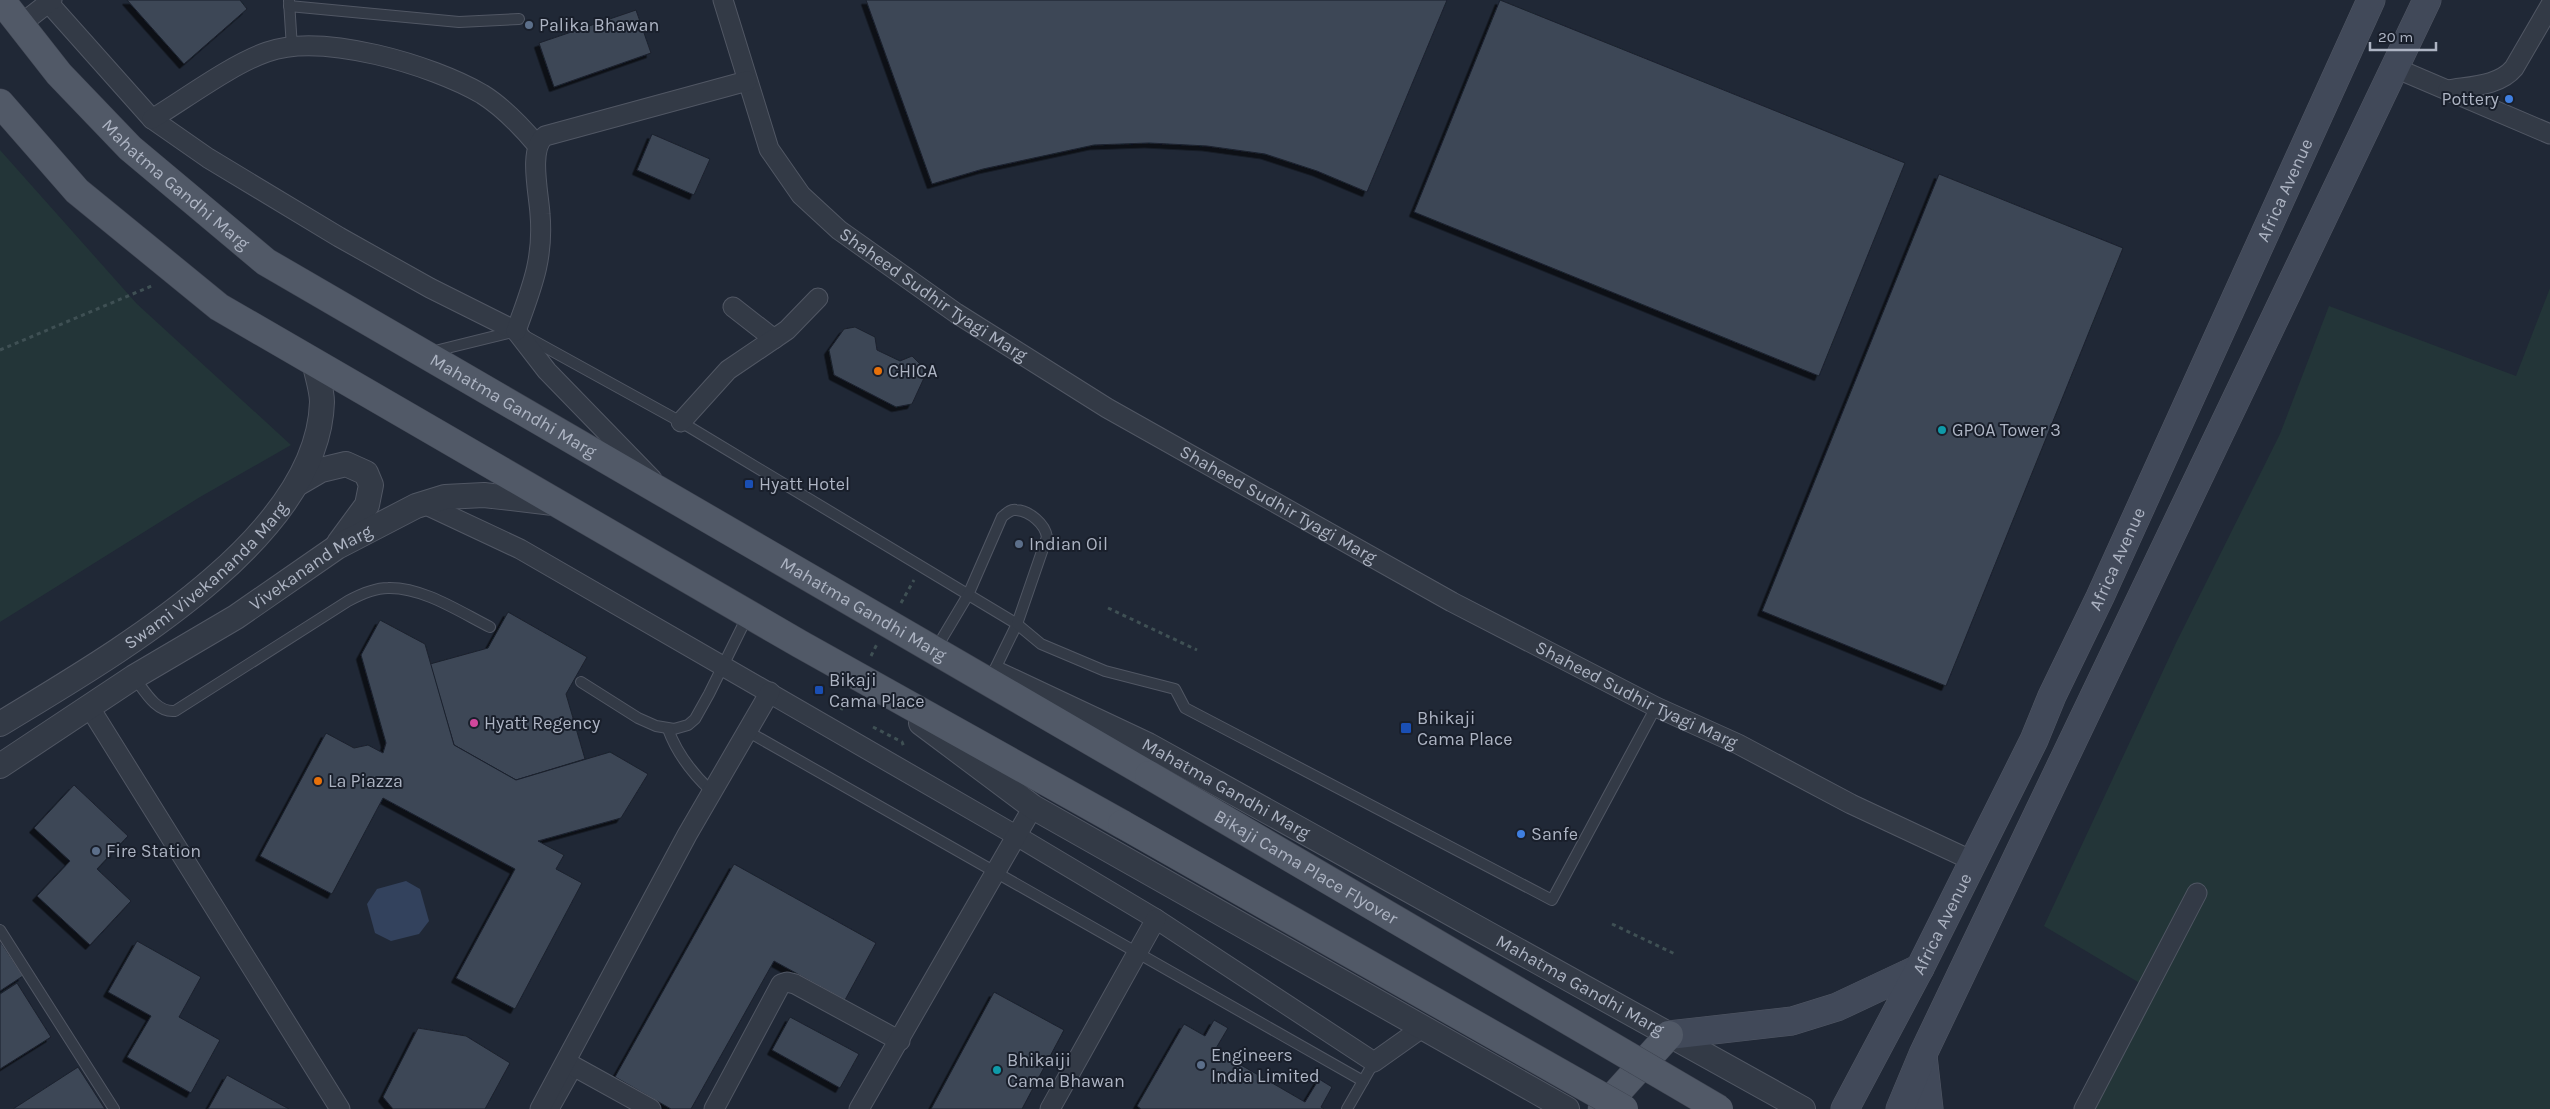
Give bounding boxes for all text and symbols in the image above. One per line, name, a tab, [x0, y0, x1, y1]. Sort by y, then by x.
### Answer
place label: Palika Bhawan	[539, 14, 659, 36]
marker: Palika Bhawan	[523, 19, 535, 31]
scale bar	[2370, 20, 2436, 52]
text: 20 m	[2378, 28, 2413, 46]
place label: Pottery	[2442, 88, 2500, 110]
marker: Pottery	[2503, 93, 2515, 105]
street label: Mahatma Gandhi Marg	[97, 114, 254, 255]
street label: Africa Avenue	[2252, 135, 2318, 245]
street label: Shaheed Sudhir Tyagi Marg	[835, 223, 1032, 366]
street label: Mahatma Gandhi Marg	[426, 349, 600, 463]
place label: CHICA	[888, 360, 937, 382]
marker: CHICA	[872, 365, 884, 377]
place label: GPOA Tower 3	[1952, 419, 2061, 441]
marker: GPOA Tower 3	[1936, 424, 1948, 436]
street label: Shaheed Sudhir Tyagi Marg	[1176, 440, 1381, 569]
place label: Hyatt Hotel	[759, 473, 850, 495]
marker: Hyatt Hotel	[743, 478, 755, 490]
street label: Swami Vivekananda Marg	[120, 497, 292, 654]
street label: Africa Avenue	[2084, 504, 2150, 614]
street label: Vivekanand Marg	[245, 520, 376, 615]
place label: Indian Oil	[1029, 533, 1108, 555]
marker: Indian Oil	[1013, 538, 1025, 550]
street label: Mahatma Gandhi Marg	[776, 552, 951, 666]
street label: Shaheed Sudhir Tyagi Marg	[1532, 636, 1741, 754]
place label: Bikaji Cama Place	[829, 669, 924, 712]
marker: Bikaji Cama Place	[813, 684, 825, 696]
place label: Bhikaji Cama Place	[1417, 707, 1512, 750]
place label: Hyatt Regency	[484, 712, 601, 734]
marker: Hyatt Regency	[468, 717, 480, 729]
marker: Bhikaji Cama Place	[1399, 721, 1413, 735]
street label: Mahatma Gandhi Marg	[1138, 733, 1314, 844]
place label: La Piazza	[328, 770, 403, 792]
marker: La Piazza	[312, 775, 324, 787]
street label: Bikaji Cama Place Flyover	[1210, 805, 1402, 930]
place label: Sanfe	[1531, 823, 1578, 845]
marker: Sanfe	[1515, 828, 1527, 840]
place label: Fire Station	[106, 840, 201, 862]
marker: Fire Station	[90, 845, 102, 857]
street label: Africa Avenue	[1907, 869, 1977, 979]
street label: Mahatma Gandhi Marg	[1492, 930, 1668, 1041]
place label: Engineers India Limited	[1211, 1044, 1320, 1087]
place label: Bhikaiji Cama Bhawan	[1007, 1049, 1125, 1092]
marker: Engineers India Limited	[1195, 1059, 1207, 1071]
marker: Bhikaiji Cama Bhawan	[991, 1064, 1003, 1076]

